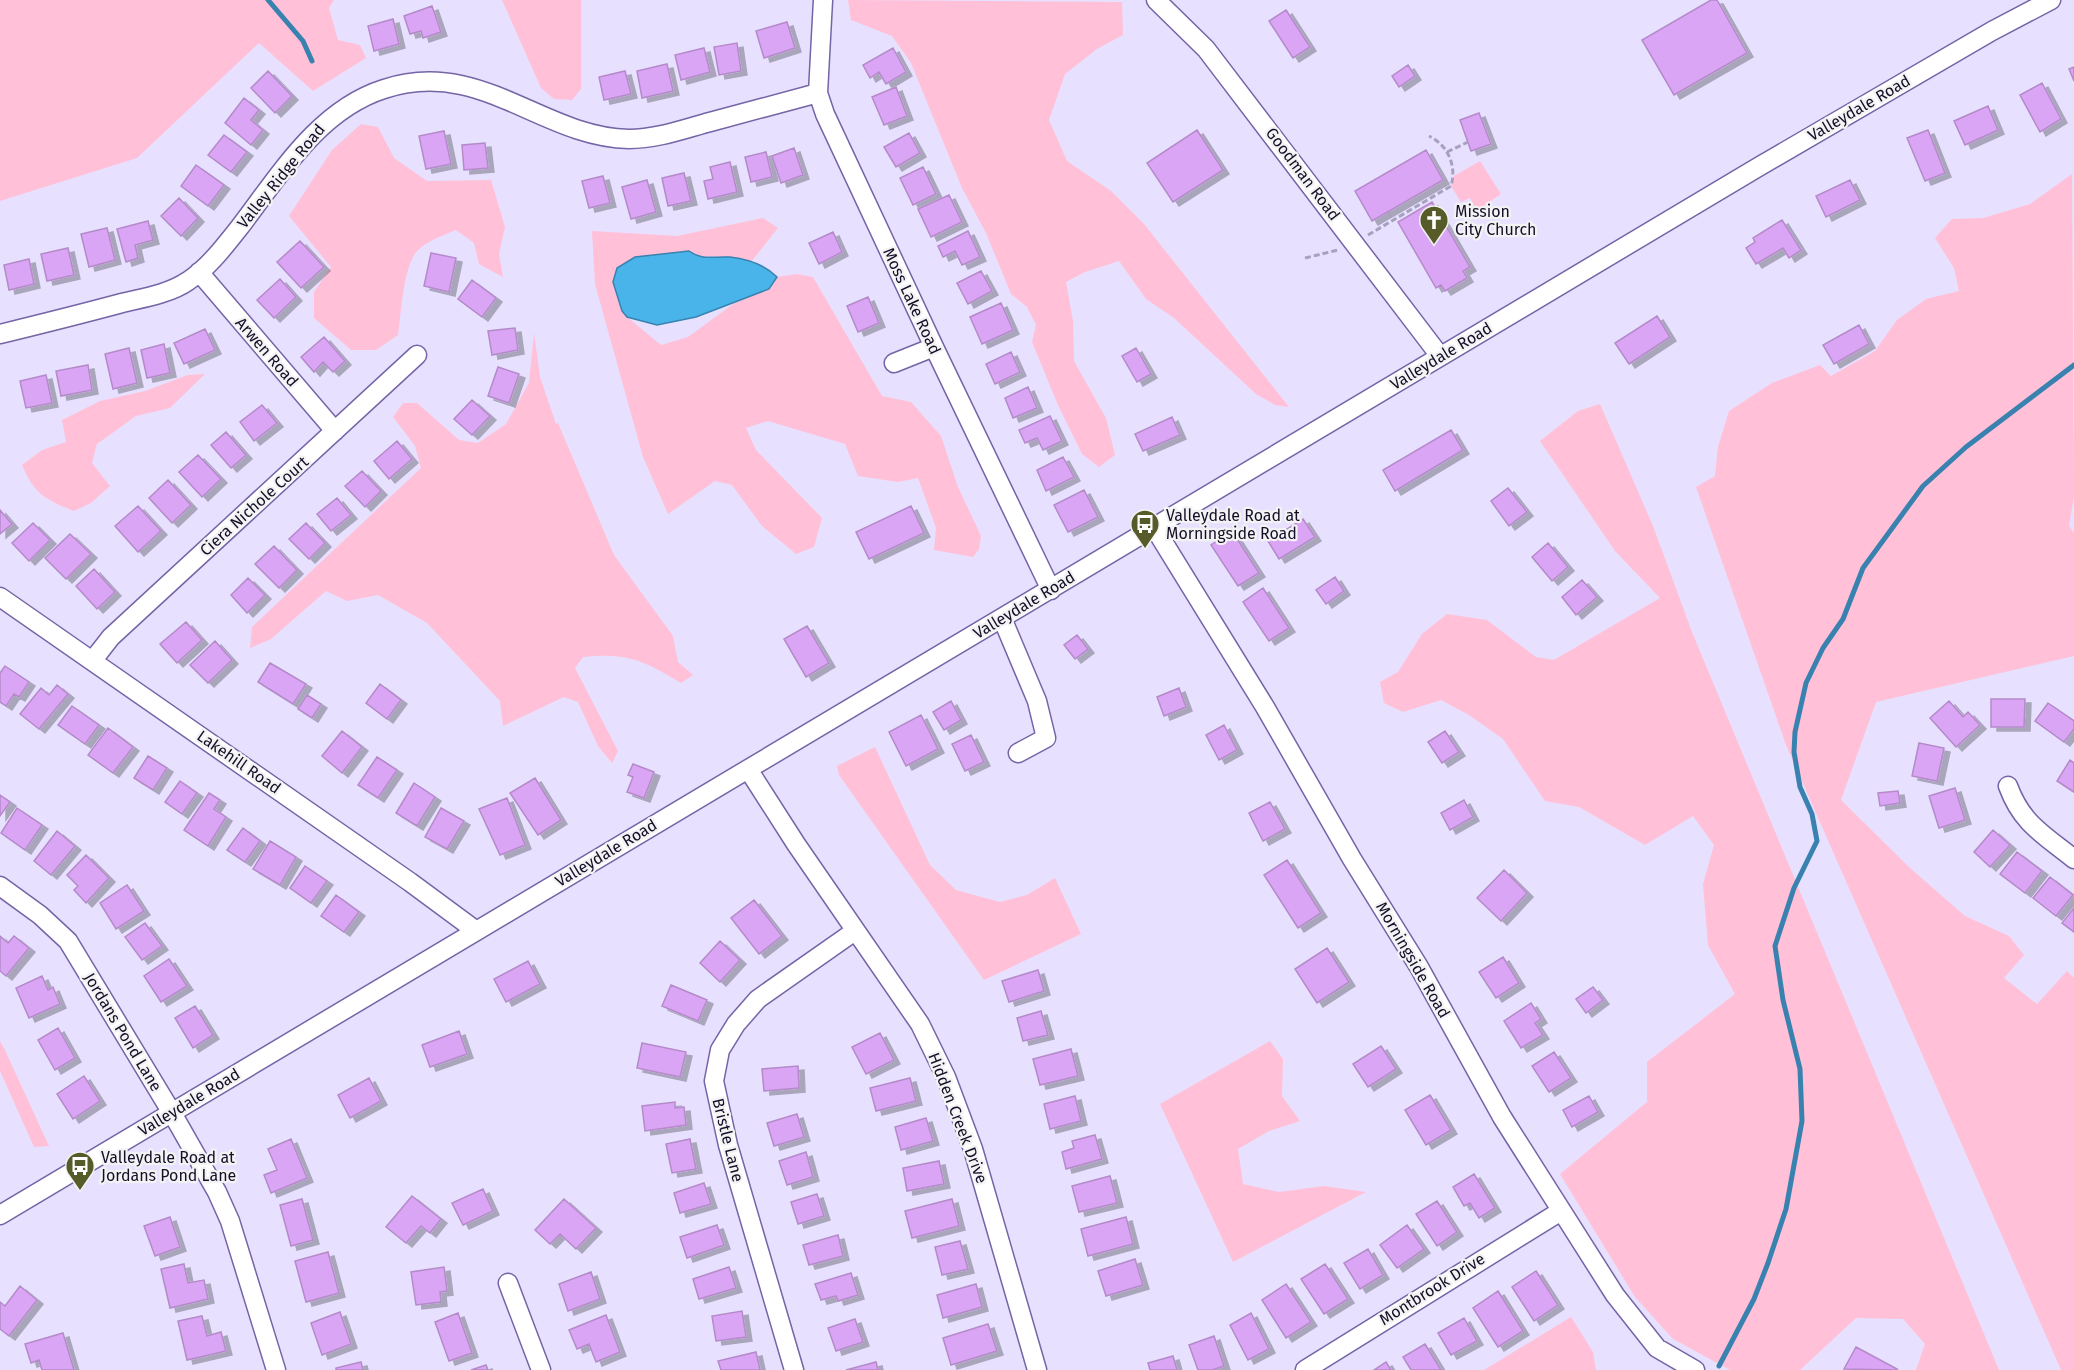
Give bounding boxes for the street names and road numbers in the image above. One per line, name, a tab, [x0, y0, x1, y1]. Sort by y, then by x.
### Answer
street label: Valleydale Road	[1804, 71, 1914, 145]
street label: Valley Ridge Road	[233, 120, 329, 232]
street label: Goodman Road	[1262, 124, 1344, 224]
street label: Moss Lake Road	[879, 245, 945, 357]
street label: Arwen Road	[232, 313, 302, 391]
street label: Valleydale Road	[1387, 318, 1495, 394]
street label: Ciera Nichole Court	[196, 452, 312, 560]
street label: Valleydale Road	[970, 567, 1078, 643]
street label: Lakehill Road	[194, 726, 284, 798]
street label: Valleydale Road	[552, 815, 660, 891]
street label: Morningside Road	[1372, 899, 1454, 1021]
street label: Jordans Pond Lane	[80, 969, 166, 1095]
street label: Hidden Creek Drive	[924, 1050, 992, 1186]
street label: Valleydale Road	[135, 1064, 243, 1140]
street label: Bristle Lane	[708, 1096, 748, 1184]
street label: Montbrook Drive	[1376, 1249, 1488, 1329]

